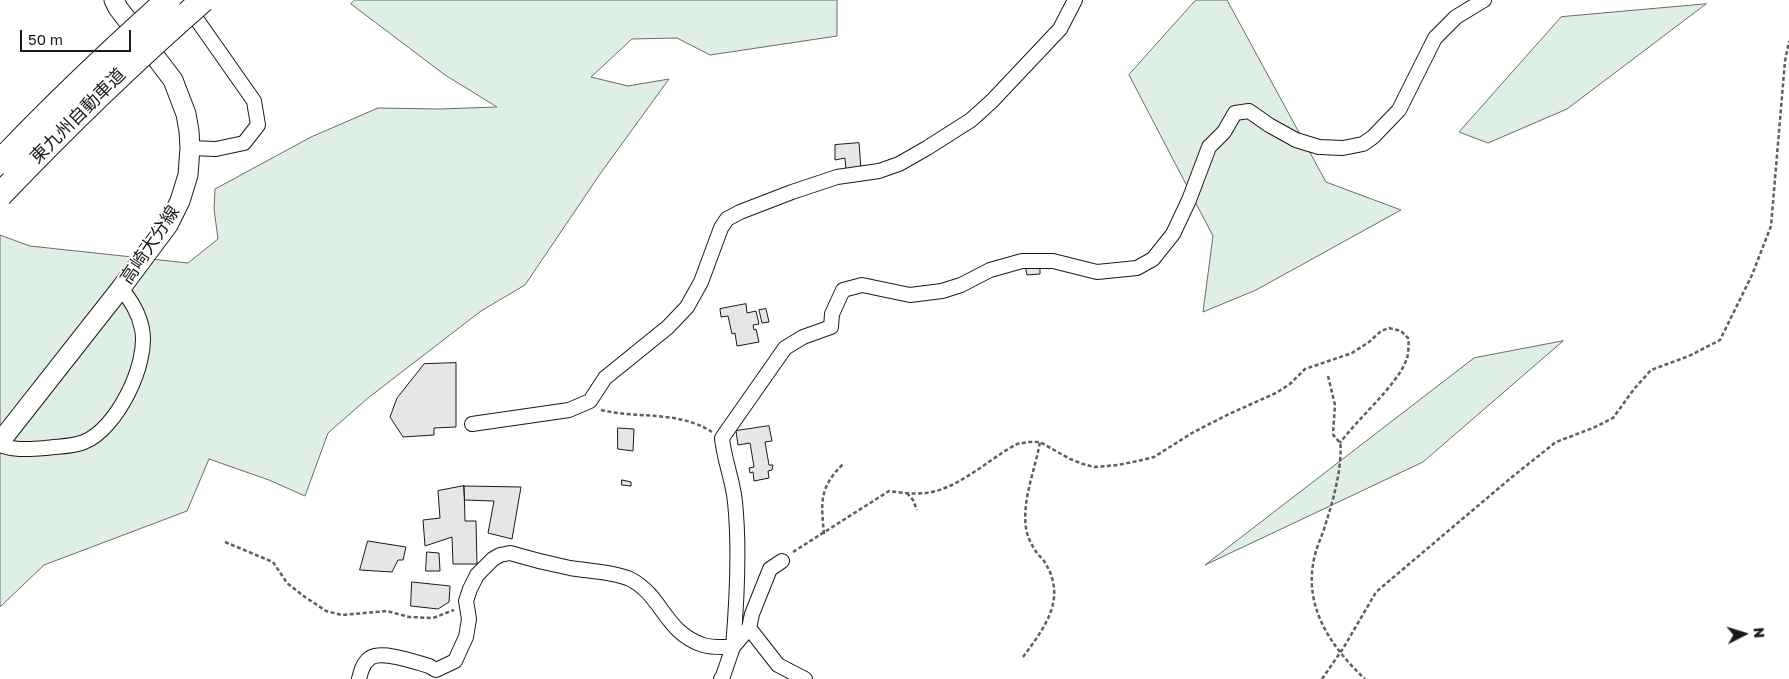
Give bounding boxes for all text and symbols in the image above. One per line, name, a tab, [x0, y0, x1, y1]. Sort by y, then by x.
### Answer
scale bar	[22, 20, 134, 52]
text: 50 m	[28, 30, 63, 48]
street label: 東九州自動車道	[26, 64, 130, 168]
street label: 高崎大分線	[116, 202, 184, 288]
north arrow	[1719, 609, 1769, 659]
text: N	[1751, 627, 1768, 639]

